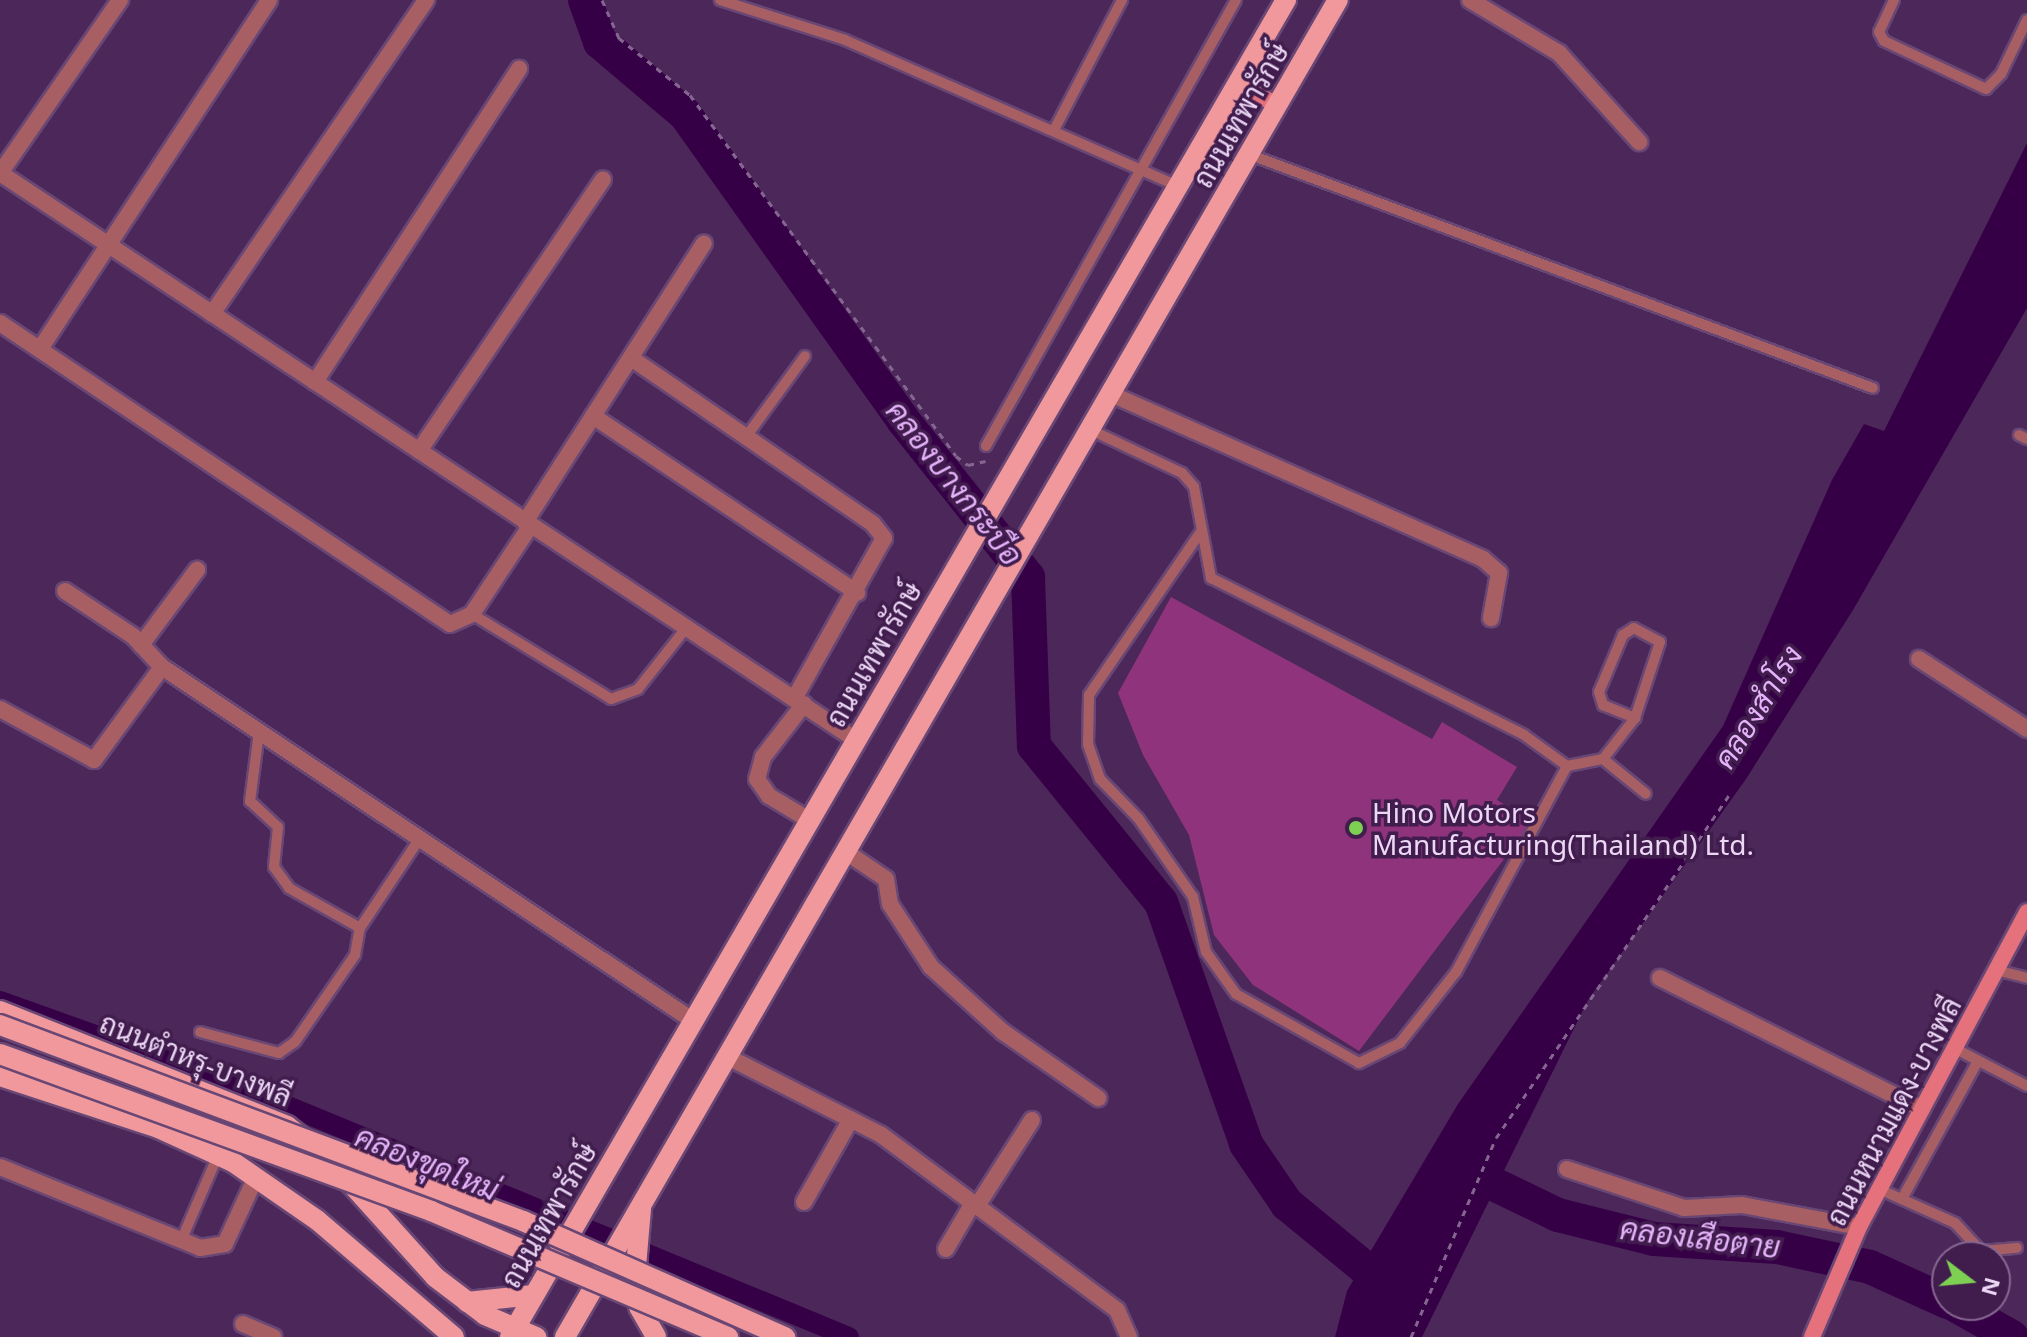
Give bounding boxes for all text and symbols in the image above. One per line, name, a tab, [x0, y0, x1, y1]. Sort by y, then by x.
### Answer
street label: ถนนเทพารักษ์	[1185, 37, 1295, 193]
water label: คลองบางกระบือ	[879, 394, 1029, 572]
street label: ถนนเทพารักษ์	[818, 576, 928, 732]
water label: คลองสำโรง	[1706, 639, 1810, 775]
place label: Hino Motors Manufacturing(Thailand) Ltd.	[1372, 795, 1754, 861]
marker: Hino Motors Manufacturing(Thailand) Ltd.	[1347, 819, 1365, 837]
street label: ถนนหนามแดง-บางพลี	[1819, 991, 1967, 1231]
street label: ถนนตำหรุ-บางพลี	[95, 1005, 297, 1113]
water label: คลองขุดใหม่	[350, 1118, 504, 1208]
street label: ถนนเทพารักษ์	[493, 1137, 603, 1293]
water label: คลองเสือตาย	[1618, 1210, 1782, 1266]
north arrow	[1931, 1241, 2011, 1321]
text: N	[1975, 1274, 2009, 1300]

